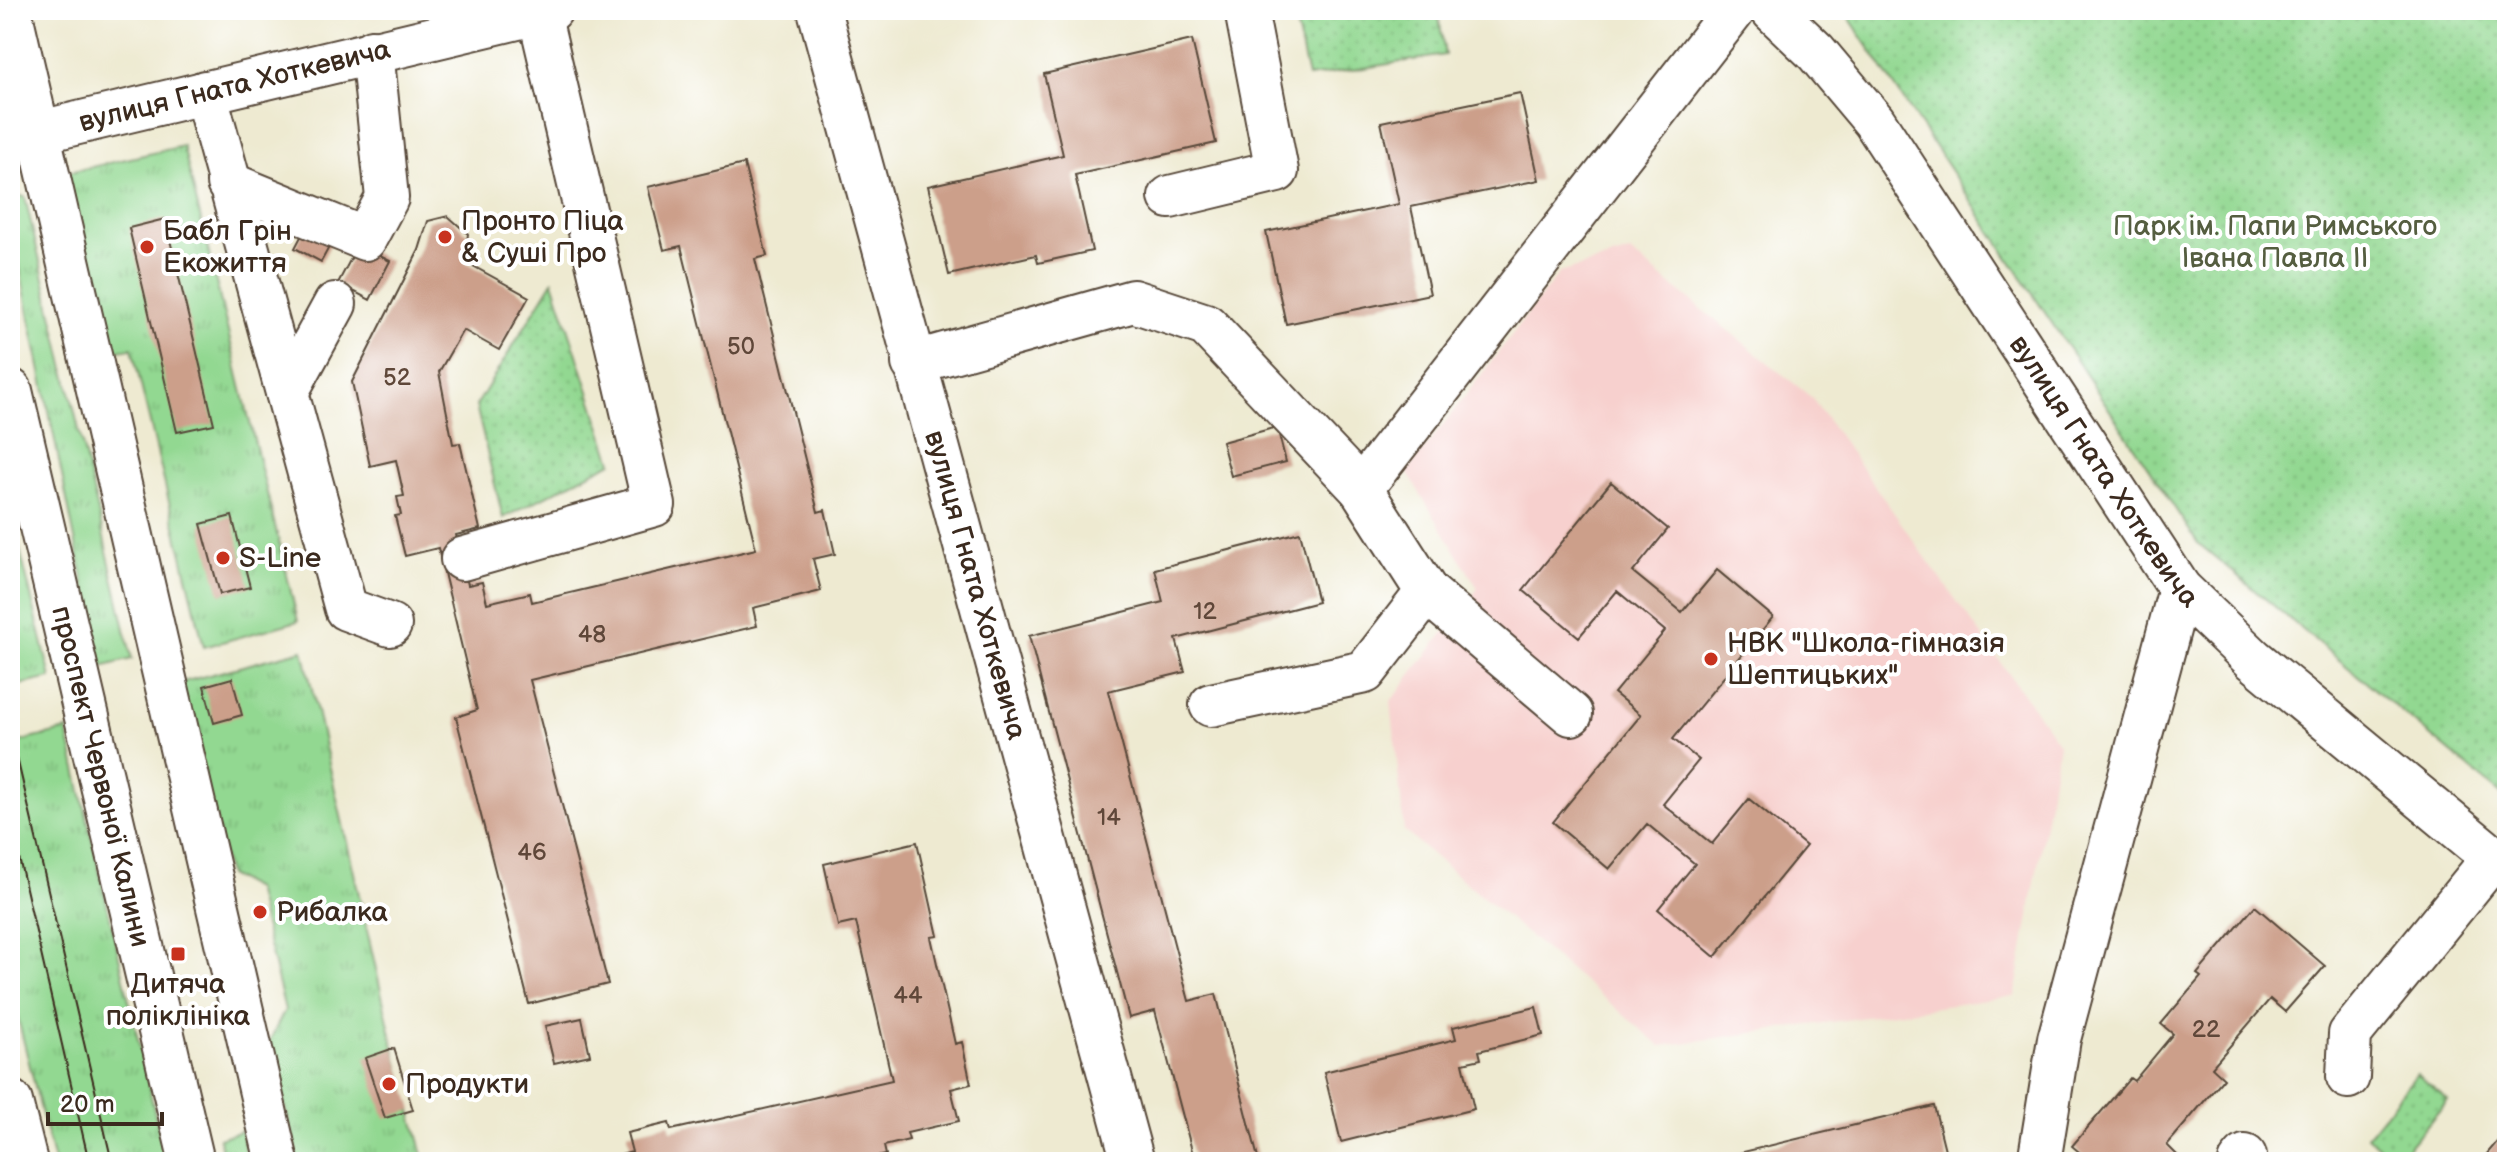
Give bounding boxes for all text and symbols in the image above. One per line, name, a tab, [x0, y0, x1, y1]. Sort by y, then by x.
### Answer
street label: вулиця Гната Хоткевича	[76, 32, 394, 139]
place label: Пронто Піца & Суші Про	[461, 205, 624, 270]
park label: Парк ім. Папи Римського Івана Павла ІІ	[2113, 210, 2437, 275]
place label: Бабл Грін Eкожиття	[163, 215, 292, 280]
marker: Пронто Піца & Суші Про	[436, 228, 454, 246]
marker: Бабл Грін Eкожиття	[138, 238, 156, 256]
street label: вулиця Гната Хоткевича	[2002, 329, 2206, 615]
house number: 50	[727, 332, 755, 361]
house number: 52	[383, 363, 411, 392]
street label: вулиця Гната Хоткевича	[918, 427, 1034, 744]
place label: S-Line	[239, 542, 321, 575]
marker: S-Line	[214, 549, 232, 567]
house number: 12	[1193, 597, 1217, 626]
street label: проспект Червоної Калини	[45, 603, 157, 950]
house number: 48	[578, 620, 606, 649]
place label: НВК "Школа-гімназія Шептицьких"	[1727, 627, 2005, 692]
marker: НВК "Школа-гімназія Шептицьких"	[1702, 650, 1720, 668]
house number: 14	[1097, 803, 1121, 832]
house number: 46	[517, 838, 547, 867]
place label: Рибалка	[276, 896, 389, 929]
marker: Рибалка	[251, 903, 269, 921]
marker: Дитяча поліклініка	[169, 945, 187, 963]
place label: Дитяча поліклініка	[106, 968, 251, 1033]
house number: 44	[893, 981, 923, 1010]
house number: 22	[2192, 1015, 2220, 1044]
place label: Продукти	[405, 1068, 529, 1101]
marker: Продукти	[380, 1075, 398, 1093]
scale bar	[48, 1076, 162, 1126]
text: 20 m	[60, 1090, 115, 1119]

